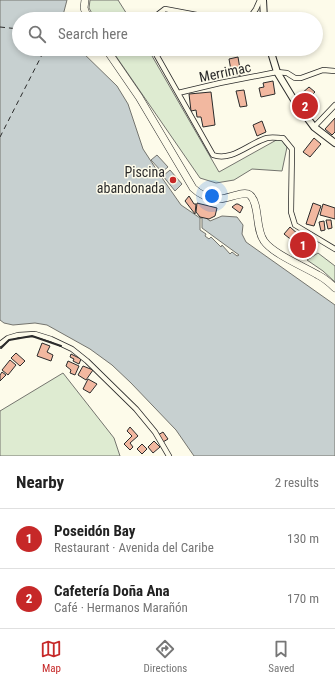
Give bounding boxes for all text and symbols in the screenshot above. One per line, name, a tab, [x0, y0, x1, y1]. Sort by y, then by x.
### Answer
search box	[12, 12, 323, 56]
icon: search	[26, 23, 48, 45]
text: Search here	[58, 25, 128, 43]
street label: Merrimac	[198, 59, 252, 85]
pin: 2	[292, 91, 318, 121]
place label: Piscina abandonada	[97, 164, 165, 196]
marker: Piscina abandonada	[168, 175, 178, 185]
your location	[202, 186, 222, 206]
pin: 1	[290, 230, 316, 260]
text: Nearby	[16, 472, 64, 492]
text: 2 results	[275, 475, 319, 490]
text: Poseidón Bay	[54, 522, 135, 540]
text: 1	[26, 531, 32, 546]
text: 130 m	[287, 531, 319, 546]
text: Restaurant · Avenida del Caribe	[54, 540, 214, 555]
text: Cafetería Doña Ana	[54, 582, 170, 600]
text: 2	[26, 591, 32, 606]
text: 170 m	[287, 591, 319, 606]
text: Café · Hermanos Marañón	[54, 600, 188, 615]
tab: Map	[40, 638, 62, 675]
tab: Directions	[143, 638, 187, 675]
tab: Saved	[268, 638, 295, 675]

